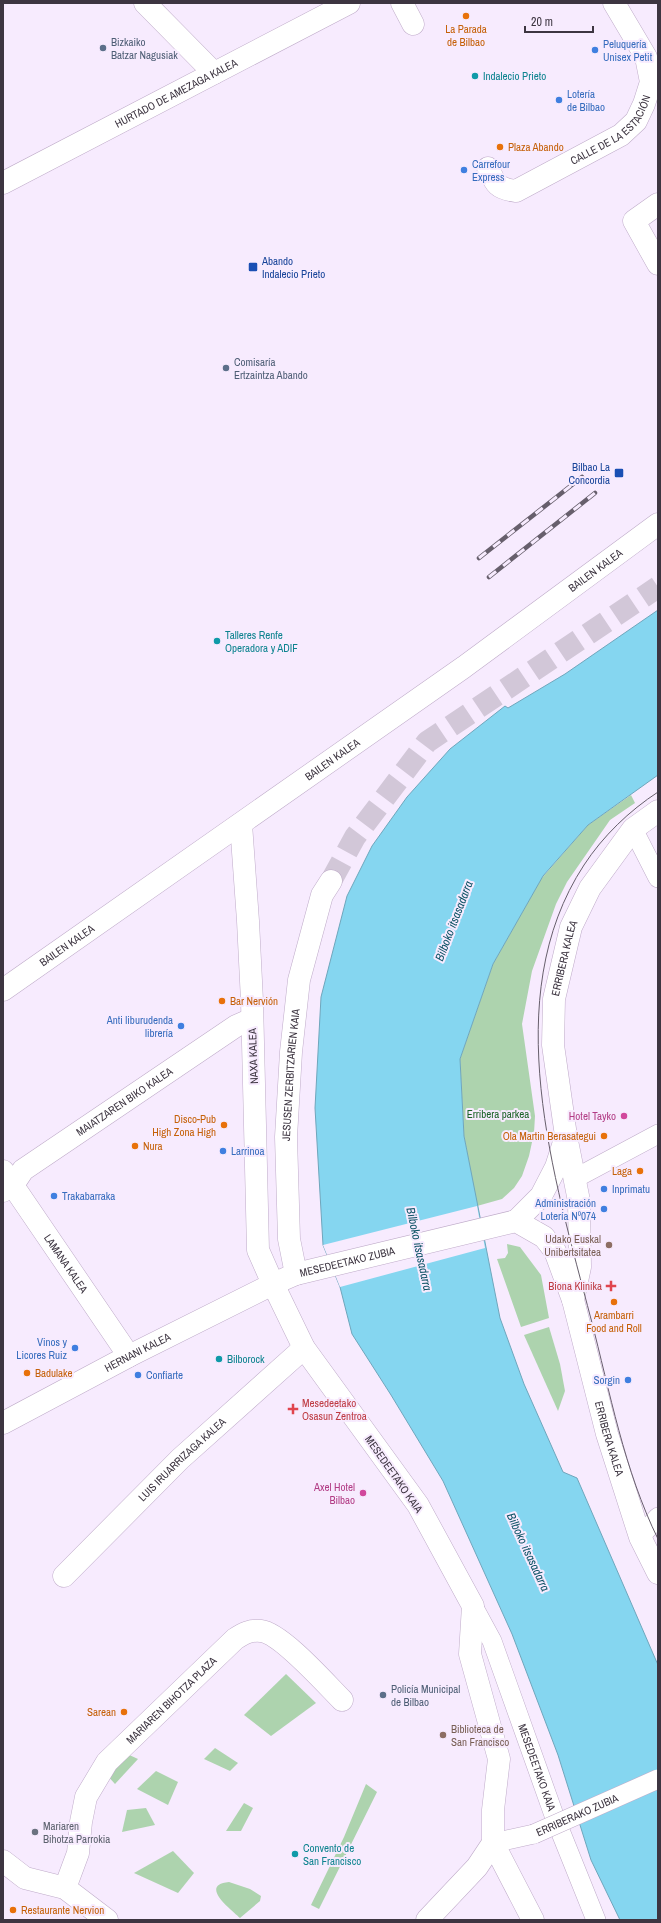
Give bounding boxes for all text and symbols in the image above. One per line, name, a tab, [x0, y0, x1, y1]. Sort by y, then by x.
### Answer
scale bar	[525, 8, 593, 34]
marker: La Parada de Bilbao	[461, 11, 471, 21]
text: 20 m	[531, 14, 553, 30]
place label: La Parada de Bilbao	[445, 22, 487, 49]
place label: Bizkaiko Batzar Nagusiak	[111, 35, 178, 62]
place label: Peluquería Unisex Petit	[603, 37, 653, 64]
marker: Bizkaiko Batzar Nagusiak	[98, 43, 108, 53]
marker: Peluquería Unisex Petit	[590, 45, 600, 55]
street label: HURTADO DE AMEZAGA KALEA	[112, 55, 241, 131]
place label: Indalecio Prieto	[483, 69, 546, 83]
marker: Indalecio Prieto	[470, 71, 480, 81]
place label: Lotería de Bilbao	[567, 87, 605, 114]
street label: CALLE DE LA ESTACIÓN	[568, 93, 653, 168]
marker: Lotería de Bilbao	[554, 95, 564, 105]
place label: Plaza Abando	[508, 140, 564, 154]
marker: Plaza Abando	[495, 142, 505, 152]
place label: Carrefour Express	[472, 157, 510, 184]
marker: Carrefour Express	[459, 165, 469, 175]
place label: Abando Indalecio Prieto	[261, 254, 325, 281]
marker: Abando Indalecio Prieto	[247, 261, 259, 273]
place label: Comisaría Ertzaintza Abando	[234, 355, 308, 382]
marker: Comisaría Ertzaintza Abando	[221, 363, 231, 373]
place label: Bilbao La Concordia	[568, 460, 610, 487]
marker: Bilbao La Concordia	[613, 467, 625, 479]
street label: BAILEN KALEA	[565, 545, 626, 595]
place label: Talleres Renfe Operadora y ADIF	[225, 628, 298, 655]
marker: Talleres Renfe Operadora y ADIF	[212, 636, 222, 646]
street label: BAILEN KALEA	[302, 735, 363, 783]
water label: Bilboko itsasadarra	[431, 878, 477, 963]
street label: ERRIBERA KALEA	[548, 917, 581, 997]
street label: BAILEN KALEA	[37, 921, 98, 969]
place label: Bar Nervión	[230, 994, 278, 1008]
marker: Bar Nervión	[217, 996, 227, 1006]
street label: JESUSEN ZERBITZARIEN KAIA	[279, 1007, 303, 1141]
place label: Anti liburudenda librería	[106, 1013, 173, 1040]
marker: Anti liburudenda librería	[176, 1021, 186, 1031]
street label: NAXA KALEA	[245, 1027, 261, 1084]
street label: MAIATZAREN BIKO KALEA	[73, 1063, 176, 1139]
park label: Erribera parkea	[467, 1107, 529, 1121]
place label: Hotel Tayko	[569, 1109, 616, 1123]
marker: Hotel Tayko	[619, 1111, 629, 1121]
place label: Disco-Pub High Zona High	[152, 1112, 216, 1139]
marker: Disco-Pub High Zona High	[219, 1120, 229, 1130]
place label: Ola Martin Berasategui	[503, 1129, 596, 1143]
marker: Ola Martin Berasategui	[599, 1131, 609, 1141]
place label: Nura	[143, 1139, 163, 1153]
marker: Nura	[130, 1141, 140, 1151]
place label: Larrinoa	[231, 1144, 265, 1158]
marker: Larrinoa	[218, 1146, 228, 1156]
place label: Laga	[612, 1164, 632, 1178]
marker: Laga	[635, 1166, 645, 1176]
place label: Inprimatu	[612, 1182, 650, 1196]
marker: Inprimatu	[599, 1184, 609, 1194]
place label: Trakabarraka	[62, 1189, 115, 1203]
marker: Trakabarraka	[49, 1191, 59, 1201]
place label: Administración Lotería Nº074	[534, 1196, 596, 1223]
marker: Administración Lotería Nº074	[599, 1204, 609, 1214]
water label: Bilboko itsasadarra	[402, 1206, 436, 1293]
street label: LAMANA KALEA	[41, 1231, 92, 1297]
place label: Udako Euskal Unibertsitatea	[544, 1232, 601, 1259]
marker: Udako Euskal Unibertsitatea	[604, 1240, 614, 1250]
street label: MESEDEETAKO ZUBIA	[298, 1243, 397, 1280]
place label: Biona Klinika	[548, 1279, 602, 1293]
marker: Biona Klinika	[605, 1280, 617, 1292]
marker: Arambarri Food and Roll	[609, 1297, 619, 1307]
place label: Arambarri Food and Roll	[586, 1308, 642, 1335]
street label: HERNANI KALEA	[102, 1329, 174, 1375]
place label: Vinos y Licores Ruiz	[16, 1335, 67, 1362]
marker: Vinos y Licores Ruiz	[70, 1343, 80, 1353]
place label: Bilborock	[227, 1352, 265, 1366]
marker: Bilborock	[214, 1354, 224, 1364]
place label: Badulake	[35, 1366, 73, 1380]
marker: Badulake	[22, 1368, 32, 1378]
place label: Confiarte	[146, 1368, 183, 1382]
marker: Confiarte	[133, 1370, 143, 1380]
place label: Sorgin	[593, 1373, 620, 1387]
marker: Sorgin	[623, 1375, 633, 1385]
place label: Mesedeetako Osasun Zentroa	[302, 1396, 367, 1423]
street label: ERRIBERA KALEA	[592, 1400, 627, 1479]
marker: Mesedeetako Osasun Zentroa	[287, 1403, 299, 1415]
street label: LUIS IRUARRIZAGA KALEA	[135, 1414, 229, 1504]
street label: MESEDEETAKO KAIA	[362, 1433, 426, 1516]
place label: Axel Hotel Bilbao	[313, 1480, 355, 1507]
marker: Axel Hotel Bilbao	[358, 1488, 368, 1498]
water label: Bilboko itsasadarra	[503, 1510, 553, 1594]
street label: MARIAREN BIHOTZA PLAZA	[123, 1653, 220, 1747]
place label: Policía Municipal de Bilbao	[391, 1682, 460, 1709]
marker: Policía Municipal de Bilbao	[378, 1690, 388, 1700]
place label: Sarean	[87, 1705, 116, 1719]
marker: Sarean	[119, 1707, 129, 1717]
place label: Biblioteca de San Francisco	[451, 1722, 509, 1749]
street label: MESEDEETAKO KAIA	[515, 1722, 559, 1814]
marker: Biblioteca de San Francisco	[438, 1730, 448, 1740]
street label: ERRIBERAKO ZUBIA	[534, 1790, 621, 1839]
place label: Mariaren Bihotza Parrokia	[43, 1819, 110, 1846]
marker: Mariaren Bihotza Parrokia	[30, 1827, 40, 1837]
place label: Convento de San Francisco	[303, 1841, 361, 1868]
marker: Convento de San Francisco	[290, 1849, 300, 1859]
place label: Restaurante Nervion	[21, 1903, 104, 1917]
marker: Restaurante Nervion	[8, 1905, 18, 1915]

